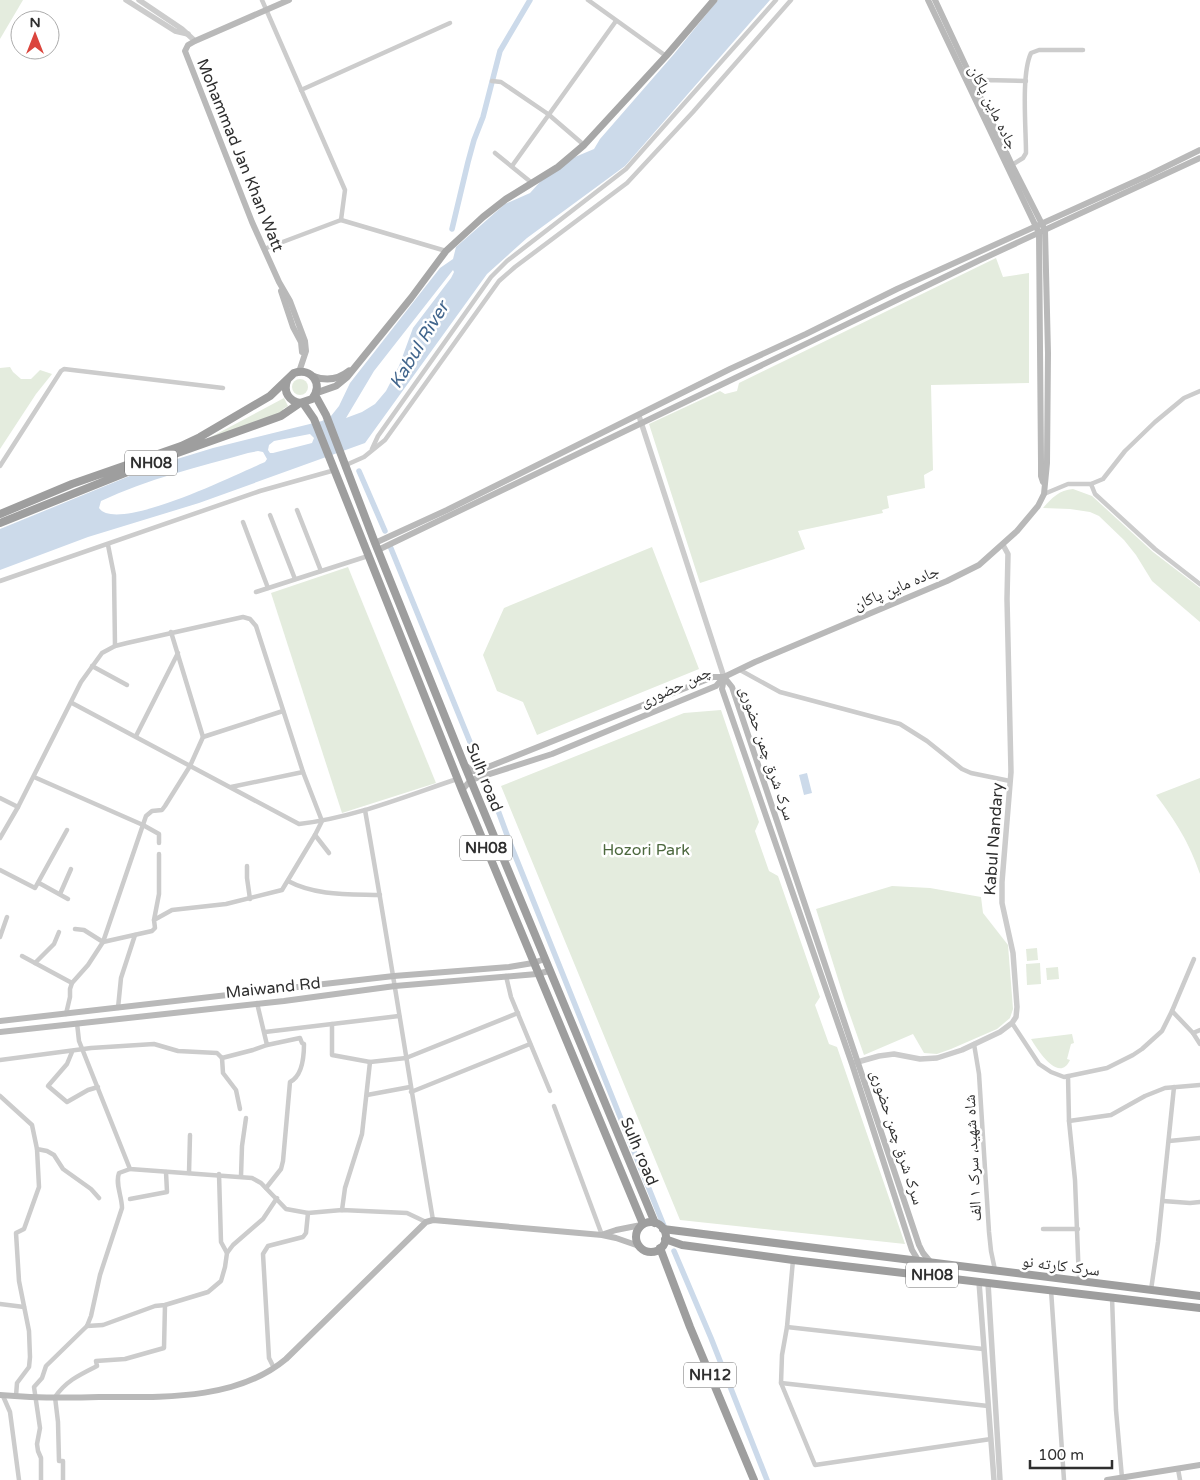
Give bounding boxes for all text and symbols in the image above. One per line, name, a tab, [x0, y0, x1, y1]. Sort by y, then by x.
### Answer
north arrow	[10, 10, 60, 60]
text: N	[29, 14, 41, 31]
street label: Mohammad Jan Khan Watt	[192, 56, 288, 255]
street label: جاده ماین پاکان	[964, 62, 1022, 153]
water label: Kabul River	[384, 296, 455, 392]
road number: NH08	[125, 450, 177, 476]
street label: جاده ماین پاکان	[850, 561, 942, 615]
street label: چمن حضوری	[637, 662, 714, 712]
street label: سرک شرق چمن حضوری	[735, 684, 799, 823]
street label: Sulh road	[461, 740, 507, 815]
street label: Kabul Nandary	[980, 782, 1008, 896]
road number: NH08	[460, 836, 512, 860]
park label: Hozori Park	[602, 840, 690, 860]
street label: Maiwand Rd	[225, 973, 322, 1003]
street label: سرک شرق چمن حضوری	[866, 1067, 928, 1207]
street label: شاه شهید، سرک ۱ الف	[960, 1094, 986, 1222]
street label: Sulh road	[616, 1114, 662, 1188]
street label: سرک کارته نو	[1021, 1251, 1101, 1281]
road number: NH08	[906, 1262, 958, 1288]
road number: NH12	[684, 1362, 736, 1388]
scale bar	[1030, 1438, 1112, 1470]
text: 100 m	[1038, 1446, 1084, 1464]

